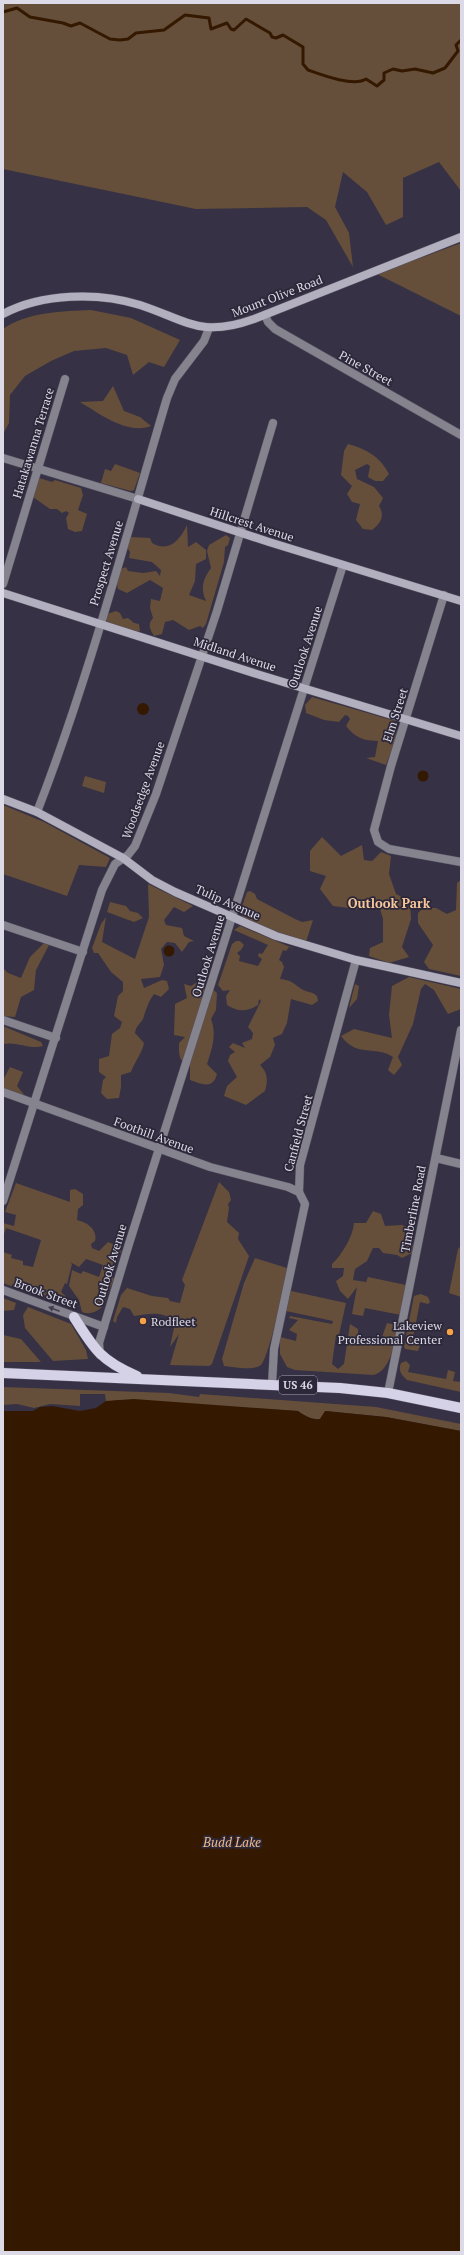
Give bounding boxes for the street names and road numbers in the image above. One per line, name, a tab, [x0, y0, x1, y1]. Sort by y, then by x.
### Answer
street label: Mount Olive Road	[229, 272, 325, 320]
street label: Pine Street	[337, 347, 396, 389]
street label: Hatakawanna Terrace	[9, 386, 57, 500]
street label: Hillcrest Avenue	[208, 503, 296, 545]
street label: Prospect Avenue	[86, 519, 126, 607]
street label: Outlook Avenue	[285, 604, 325, 690]
street label: Midland Avenue	[192, 634, 278, 674]
street label: Elm Street	[379, 686, 411, 744]
street label: Woodsedge Avenue	[118, 739, 168, 841]
street label: Tulip Avenue	[193, 881, 263, 923]
street label: Outlook Avenue	[188, 913, 228, 999]
street label: Canfield Street	[280, 1092, 316, 1173]
street label: Foothill Avenue	[112, 1114, 196, 1156]
street label: Timberline Road	[397, 1164, 429, 1254]
street label: Outlook Avenue	[90, 1222, 130, 1308]
street label: Brook Street	[12, 1275, 80, 1312]
road number: US 46	[279, 1376, 317, 1394]

